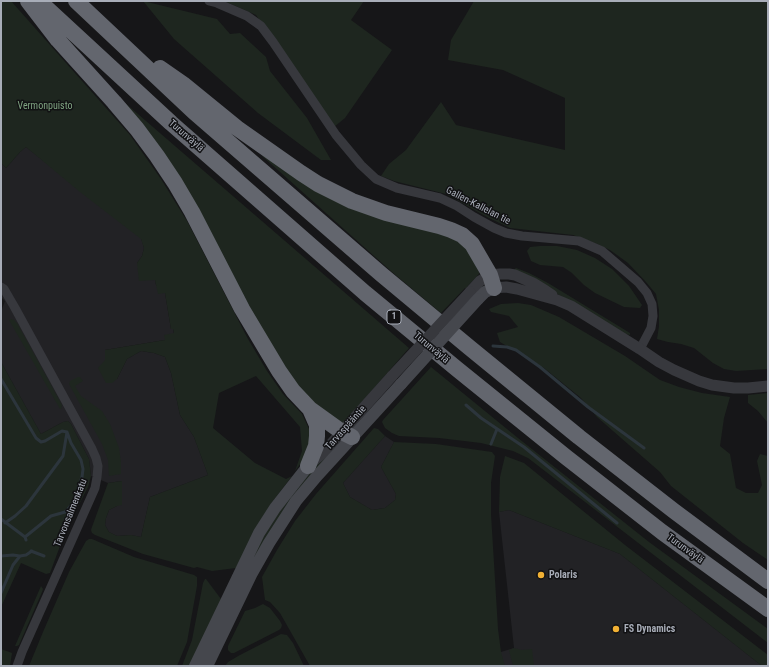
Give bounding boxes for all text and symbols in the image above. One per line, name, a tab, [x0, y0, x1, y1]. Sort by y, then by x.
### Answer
park label: Vermonpuisto	[17, 100, 73, 112]
street label: Turunväylä	[166, 118, 206, 154]
street label: Gallen-Kallelan tie	[444, 185, 512, 227]
road number: 1	[387, 310, 401, 324]
street label: Turunväylä	[411, 330, 451, 366]
street label: Tarvaspääntie	[323, 403, 369, 453]
street label: Tarvonsalmenkatu	[52, 477, 90, 549]
street label: Turunväylä	[664, 532, 706, 566]
place label: Polaris	[549, 569, 577, 581]
marker: Polaris	[536, 570, 546, 580]
place label: FS Dynamics	[624, 623, 675, 635]
marker: FS Dynamics	[611, 624, 621, 634]

